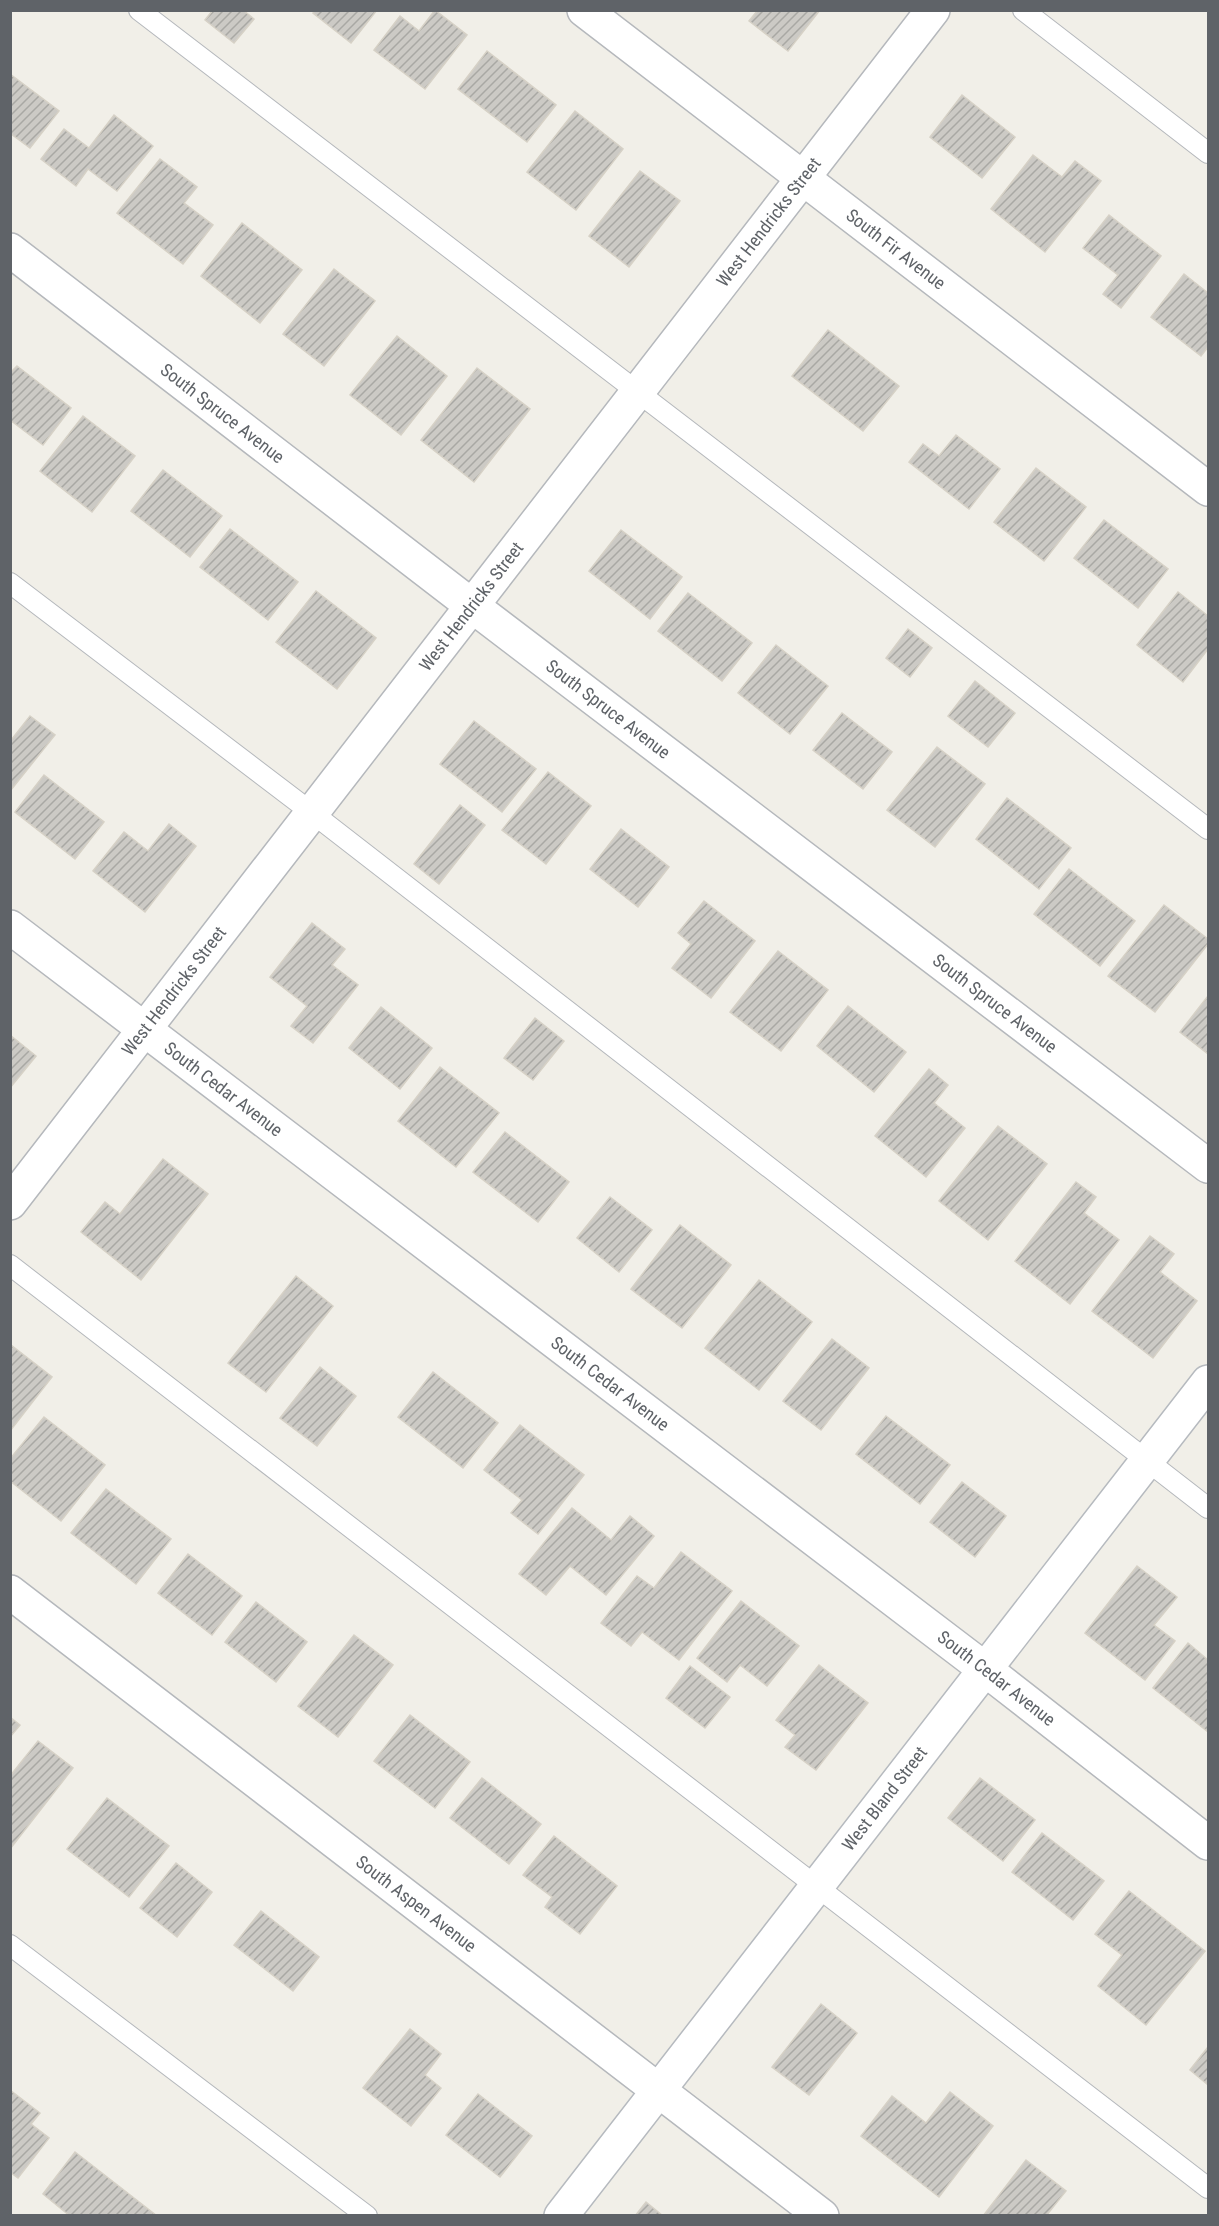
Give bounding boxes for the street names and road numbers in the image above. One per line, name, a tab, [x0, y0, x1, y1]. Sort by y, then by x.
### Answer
street label: West Hendricks Street	[712, 153, 825, 291]
street label: South Fir Avenue	[842, 204, 950, 294]
street label: South Spruce Avenue	[157, 359, 289, 467]
street label: West Hendricks Street	[415, 538, 527, 675]
street label: South Spruce Avenue	[542, 655, 674, 763]
street label: West Hendricks Street	[117, 922, 230, 1059]
street label: South Spruce Avenue	[929, 949, 1061, 1057]
street label: South Cedar Avenue	[160, 1037, 287, 1141]
street label: South Cedar Avenue	[547, 1332, 673, 1435]
street label: South Cedar Avenue	[934, 1626, 1060, 1730]
street label: West Bland Street	[837, 1742, 931, 1855]
street label: South Aspen Avenue	[352, 1851, 481, 1956]

